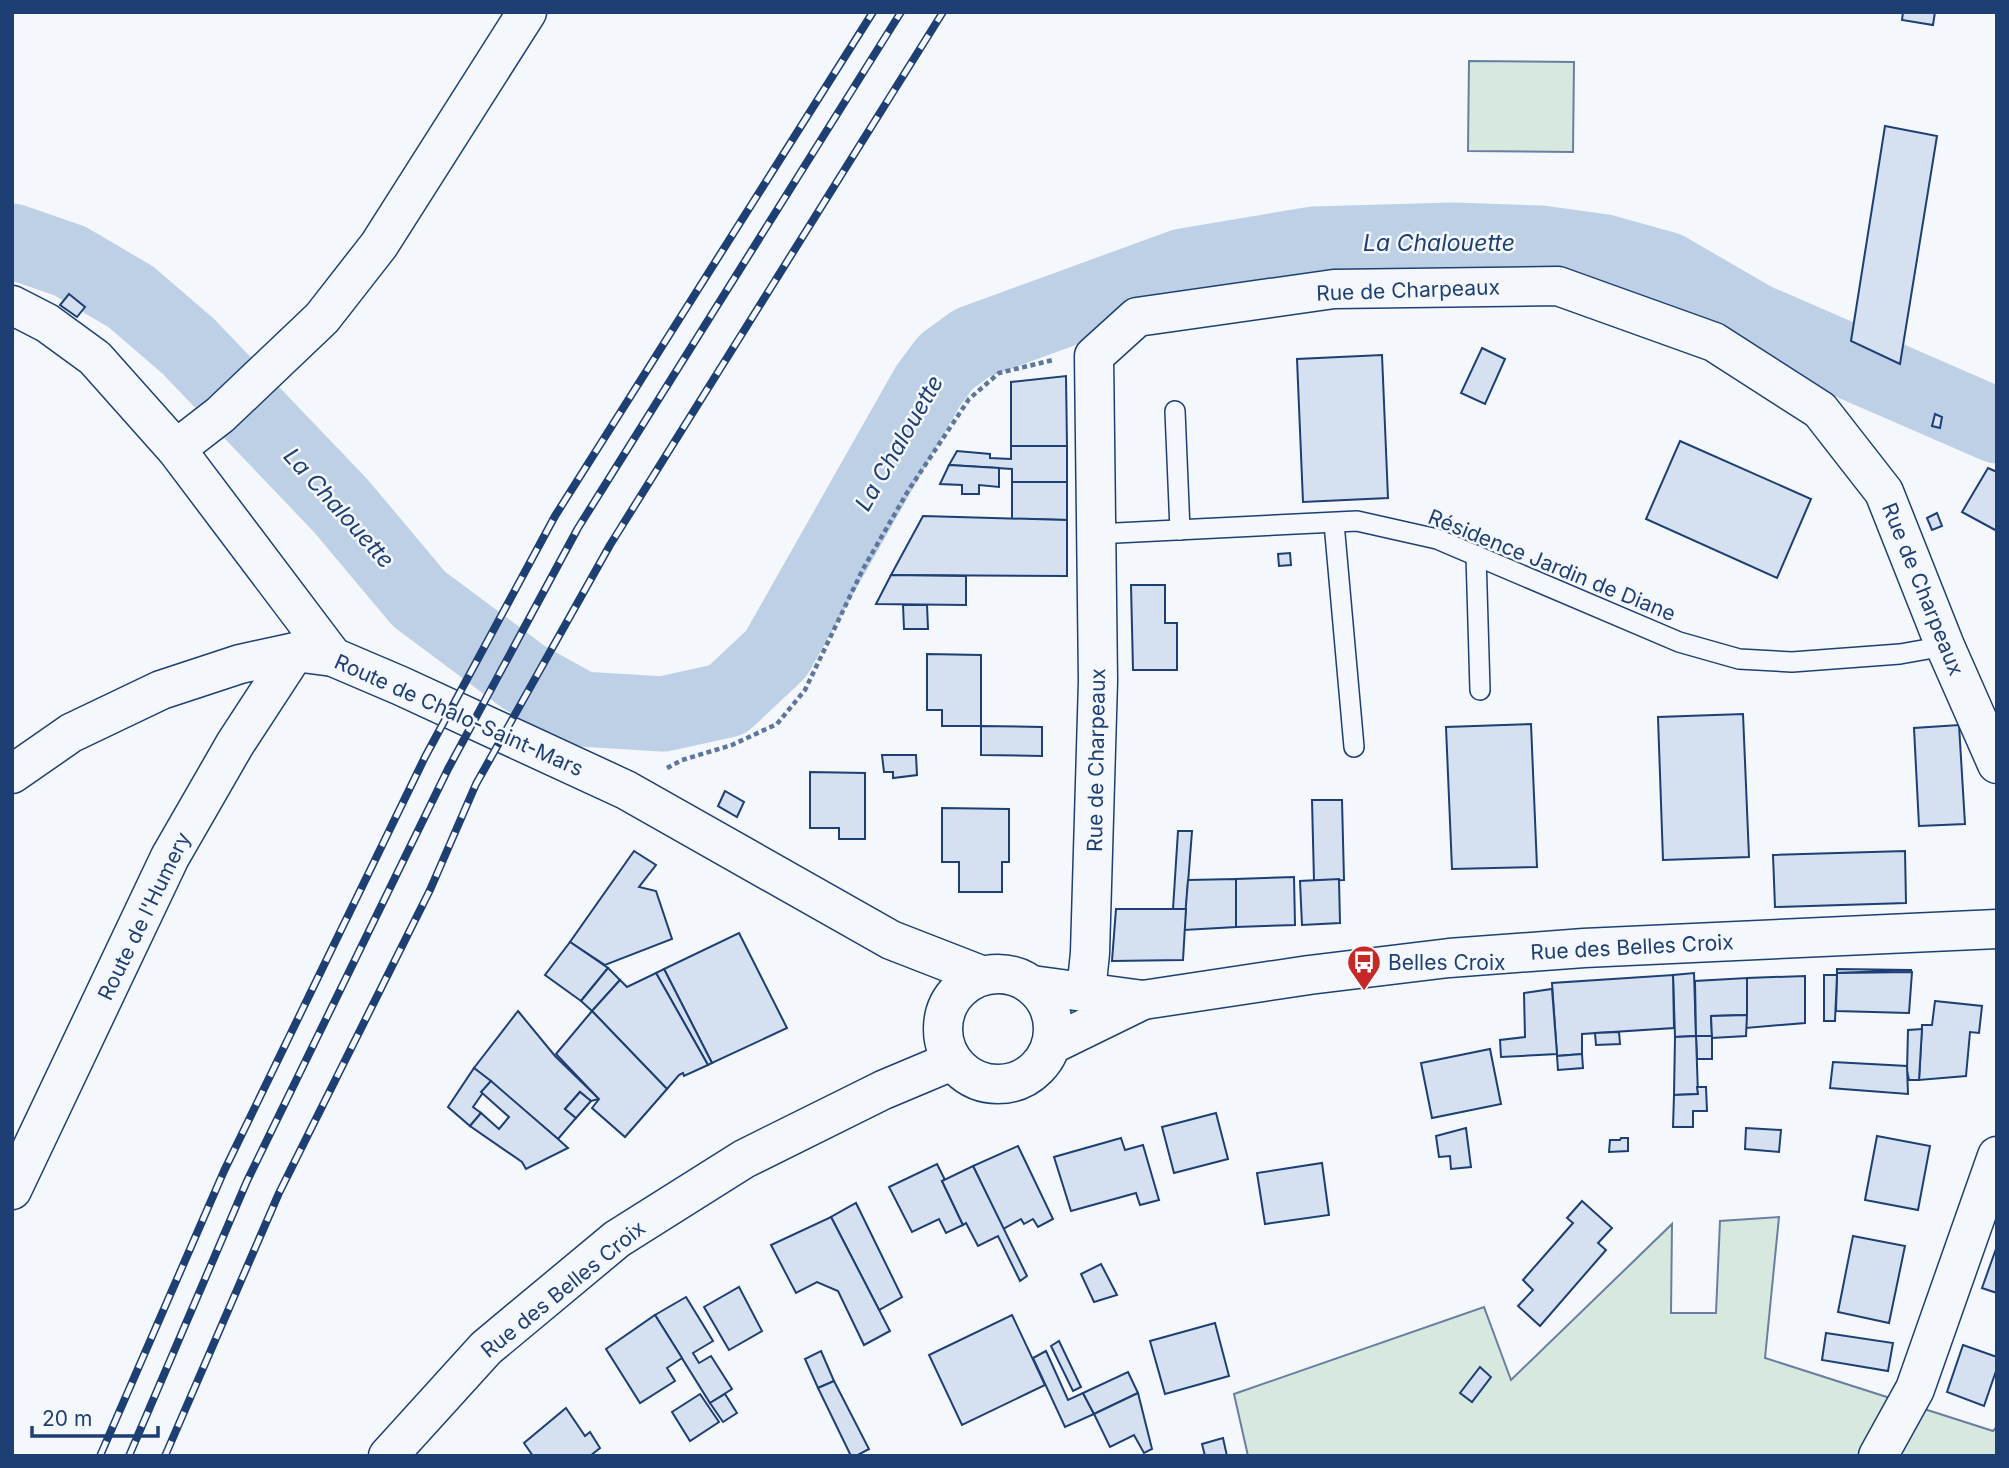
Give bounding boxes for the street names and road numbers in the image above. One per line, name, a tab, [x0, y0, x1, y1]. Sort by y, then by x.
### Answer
street label: Rue de Charpeaux	[1316, 274, 1500, 306]
street label: Rue de Charpeaux	[1877, 499, 1969, 679]
street label: Résidence Jardin de Diane	[1425, 504, 1679, 626]
street label: Route de Chalo-Saint-Mars	[331, 649, 587, 781]
street label: Rue de Charpeaux	[1082, 668, 1110, 852]
street label: Route de l'Humery	[92, 828, 196, 1004]
street label: Rue des Belles Croix	[1530, 929, 1734, 965]
street label: Rue des Belles Croix	[476, 1215, 650, 1363]

